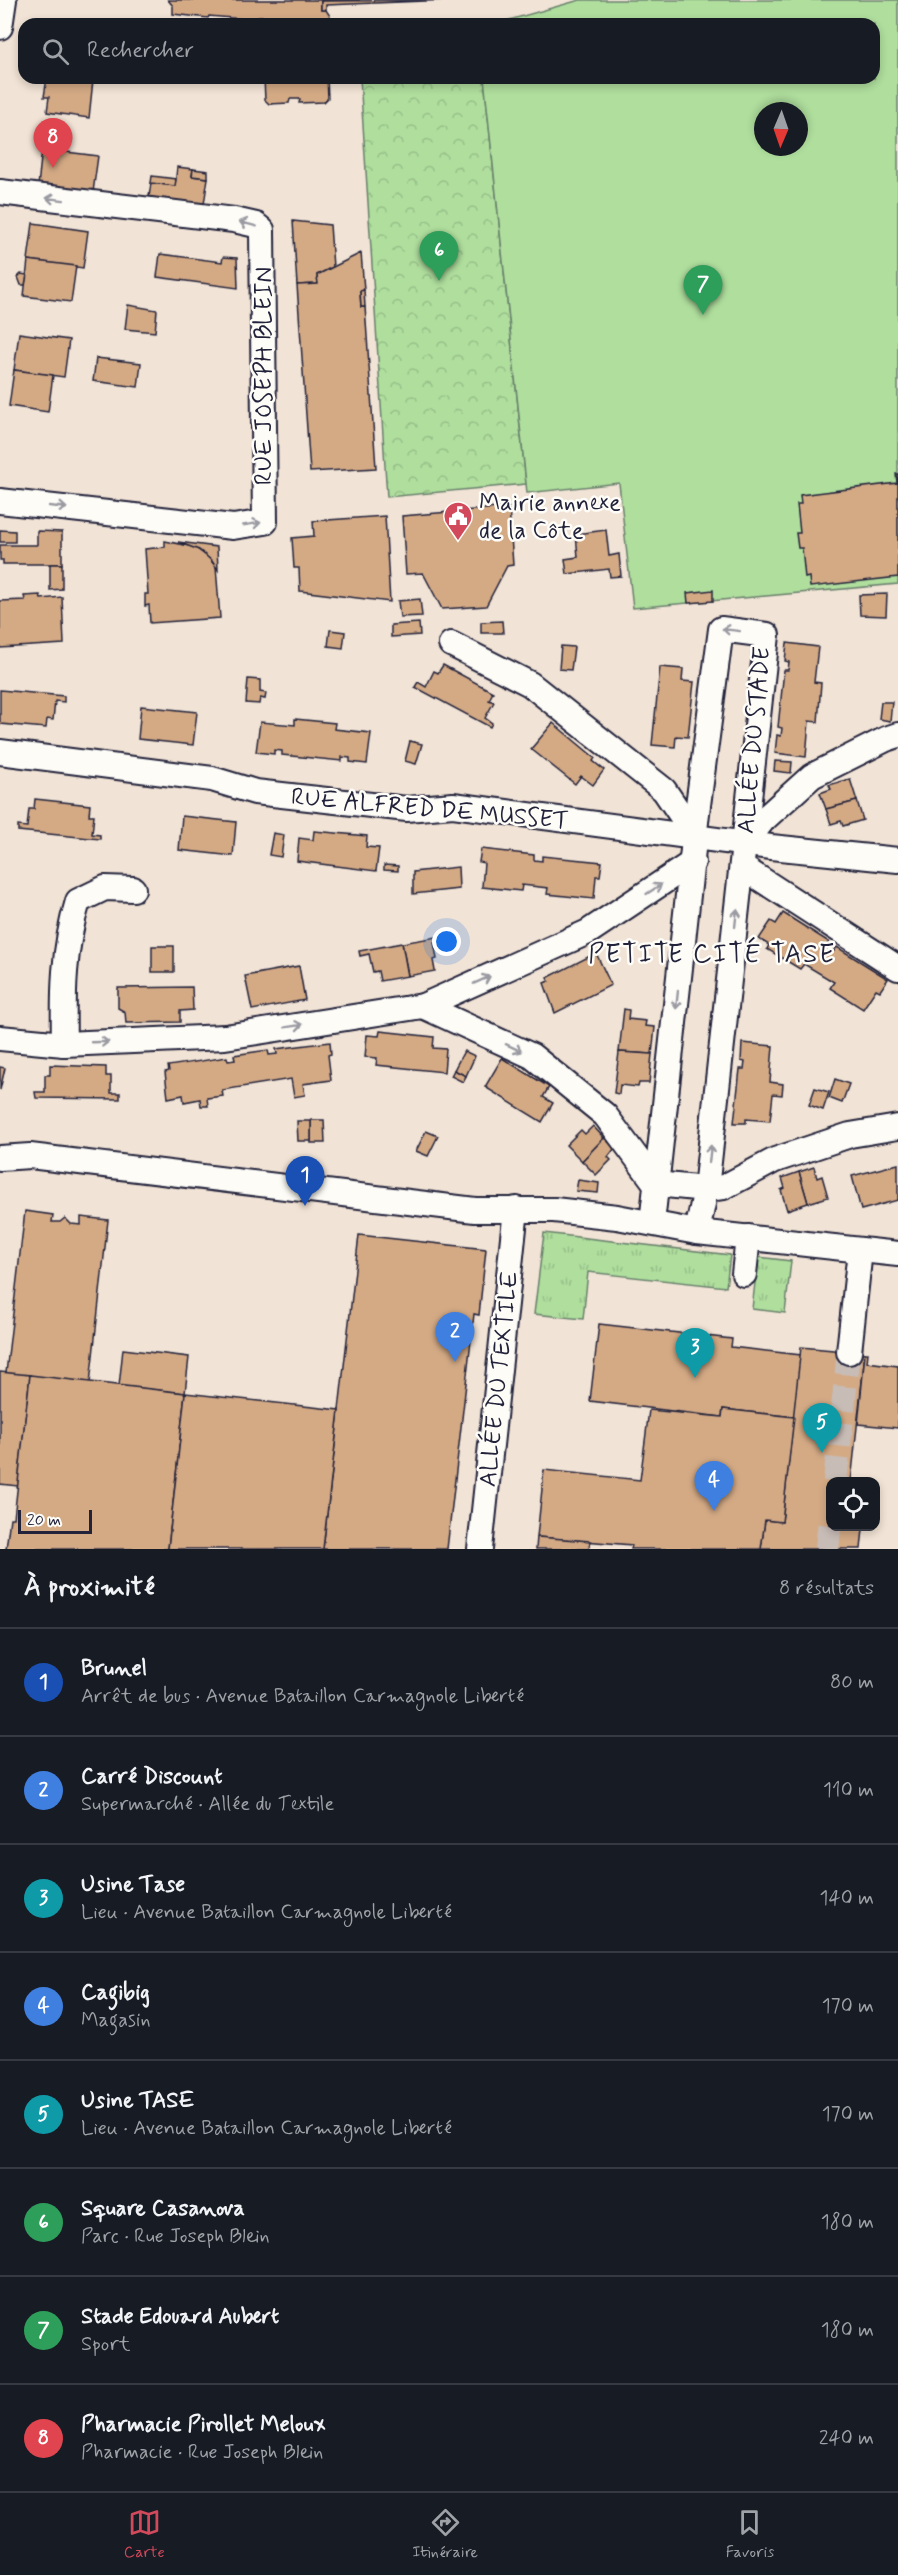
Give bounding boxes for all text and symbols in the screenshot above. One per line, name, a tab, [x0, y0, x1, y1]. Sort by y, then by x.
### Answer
search box	[18, 18, 880, 84]
icon: search	[39, 35, 72, 68]
text: Rechercher	[87, 37, 194, 65]
north arrow	[754, 102, 808, 156]
pin: 8	[34, 118, 72, 168]
one-way arrow	[45, 193, 65, 204]
one-way arrow	[239, 217, 258, 229]
pin: 6	[420, 232, 458, 281]
pin: 7	[684, 266, 722, 315]
street label: RUE JOSEPH BLEIN	[249, 267, 280, 485]
place label: Mairie annexe de la Côte	[479, 488, 621, 547]
public building icon: Mairie annexe de la Côte	[442, 500, 474, 542]
one-way arrow	[48, 502, 68, 513]
one-way arrow	[241, 518, 261, 529]
one-way arrow	[722, 624, 742, 635]
street label: ALLÉE DU STADE	[729, 645, 778, 835]
street label: RUE ALFRED DE MUSSET	[290, 782, 570, 837]
one-way arrow	[645, 883, 662, 895]
one-way arrow	[731, 909, 742, 929]
your location	[432, 927, 461, 956]
district label: PETITE CITÉ TASE	[588, 936, 836, 972]
one-way arrow	[473, 974, 491, 985]
one-way arrow	[671, 989, 682, 1009]
one-way arrow	[284, 1020, 304, 1031]
one-way arrow	[90, 1037, 110, 1048]
one-way arrow	[505, 1043, 523, 1054]
one-way arrow	[704, 1144, 715, 1164]
pin: 1	[286, 1156, 324, 1206]
street label: ALLÉE DU TEXTILE	[471, 1270, 526, 1489]
pin: 2	[436, 1312, 474, 1362]
pin: 3	[676, 1328, 714, 1378]
pin: 5	[802, 1404, 842, 1453]
pin: 4	[694, 1462, 734, 1511]
map controls	[826, 1477, 880, 1531]
button: locate	[826, 1477, 880, 1531]
scale bar	[18, 1507, 92, 1534]
text: 20 m	[27, 1510, 61, 1531]
text: À proximité	[24, 1571, 155, 1605]
text: 8 résultats	[779, 1575, 874, 1602]
text: Brunel	[81, 1655, 147, 1683]
text: 1	[39, 1669, 48, 1696]
text: 80 m	[830, 1669, 874, 1696]
text: Arrêt de bus · Avenue Bataillon Carmagnole Liberté	[81, 1683, 524, 1710]
text: Carré Discount	[81, 1763, 223, 1791]
text: 2	[39, 1777, 48, 1804]
text: 110 m	[823, 1777, 874, 1804]
text: Supermarché · Allée du Textile	[81, 1791, 334, 1818]
text: Usine Tase	[81, 1871, 185, 1899]
text: 3	[39, 1885, 48, 1912]
text: 140 m	[820, 1885, 874, 1912]
text: Lieu · Avenue Bataillon Carmagnole Liberté	[81, 1899, 452, 1926]
text: Cagibig	[81, 1979, 150, 2007]
text: 4	[38, 1993, 49, 2020]
text: 170 m	[822, 1993, 874, 2020]
text: Magasin	[81, 2007, 151, 2034]
text: Usine TASE	[81, 2087, 194, 2115]
text: 5	[38, 2101, 50, 2128]
text: 170 m	[822, 2101, 874, 2128]
text: Lieu · Avenue Bataillon Carmagnole Liberté	[81, 2115, 452, 2142]
text: Square Casanova	[81, 2195, 245, 2223]
text: 6	[38, 2209, 49, 2236]
text: 180 m	[821, 2209, 874, 2236]
text: Parc · Rue Joseph Blein	[81, 2223, 270, 2250]
text: Stade Edouard Aubert	[81, 2303, 279, 2331]
text: 7	[37, 2317, 50, 2344]
text: 180 m	[821, 2317, 874, 2344]
text: Sport	[81, 2331, 130, 2358]
text: Pharmacie Pirollet Meloux	[81, 2411, 325, 2439]
text: 8	[38, 2425, 49, 2452]
text: 240 m	[819, 2425, 874, 2452]
text: Pharmacie · Rue Joseph Blein	[81, 2439, 323, 2466]
tab: Carte	[124, 2506, 165, 2563]
tab: Itinéraire	[412, 2506, 478, 2563]
tab: Favoris	[726, 2506, 774, 2563]

